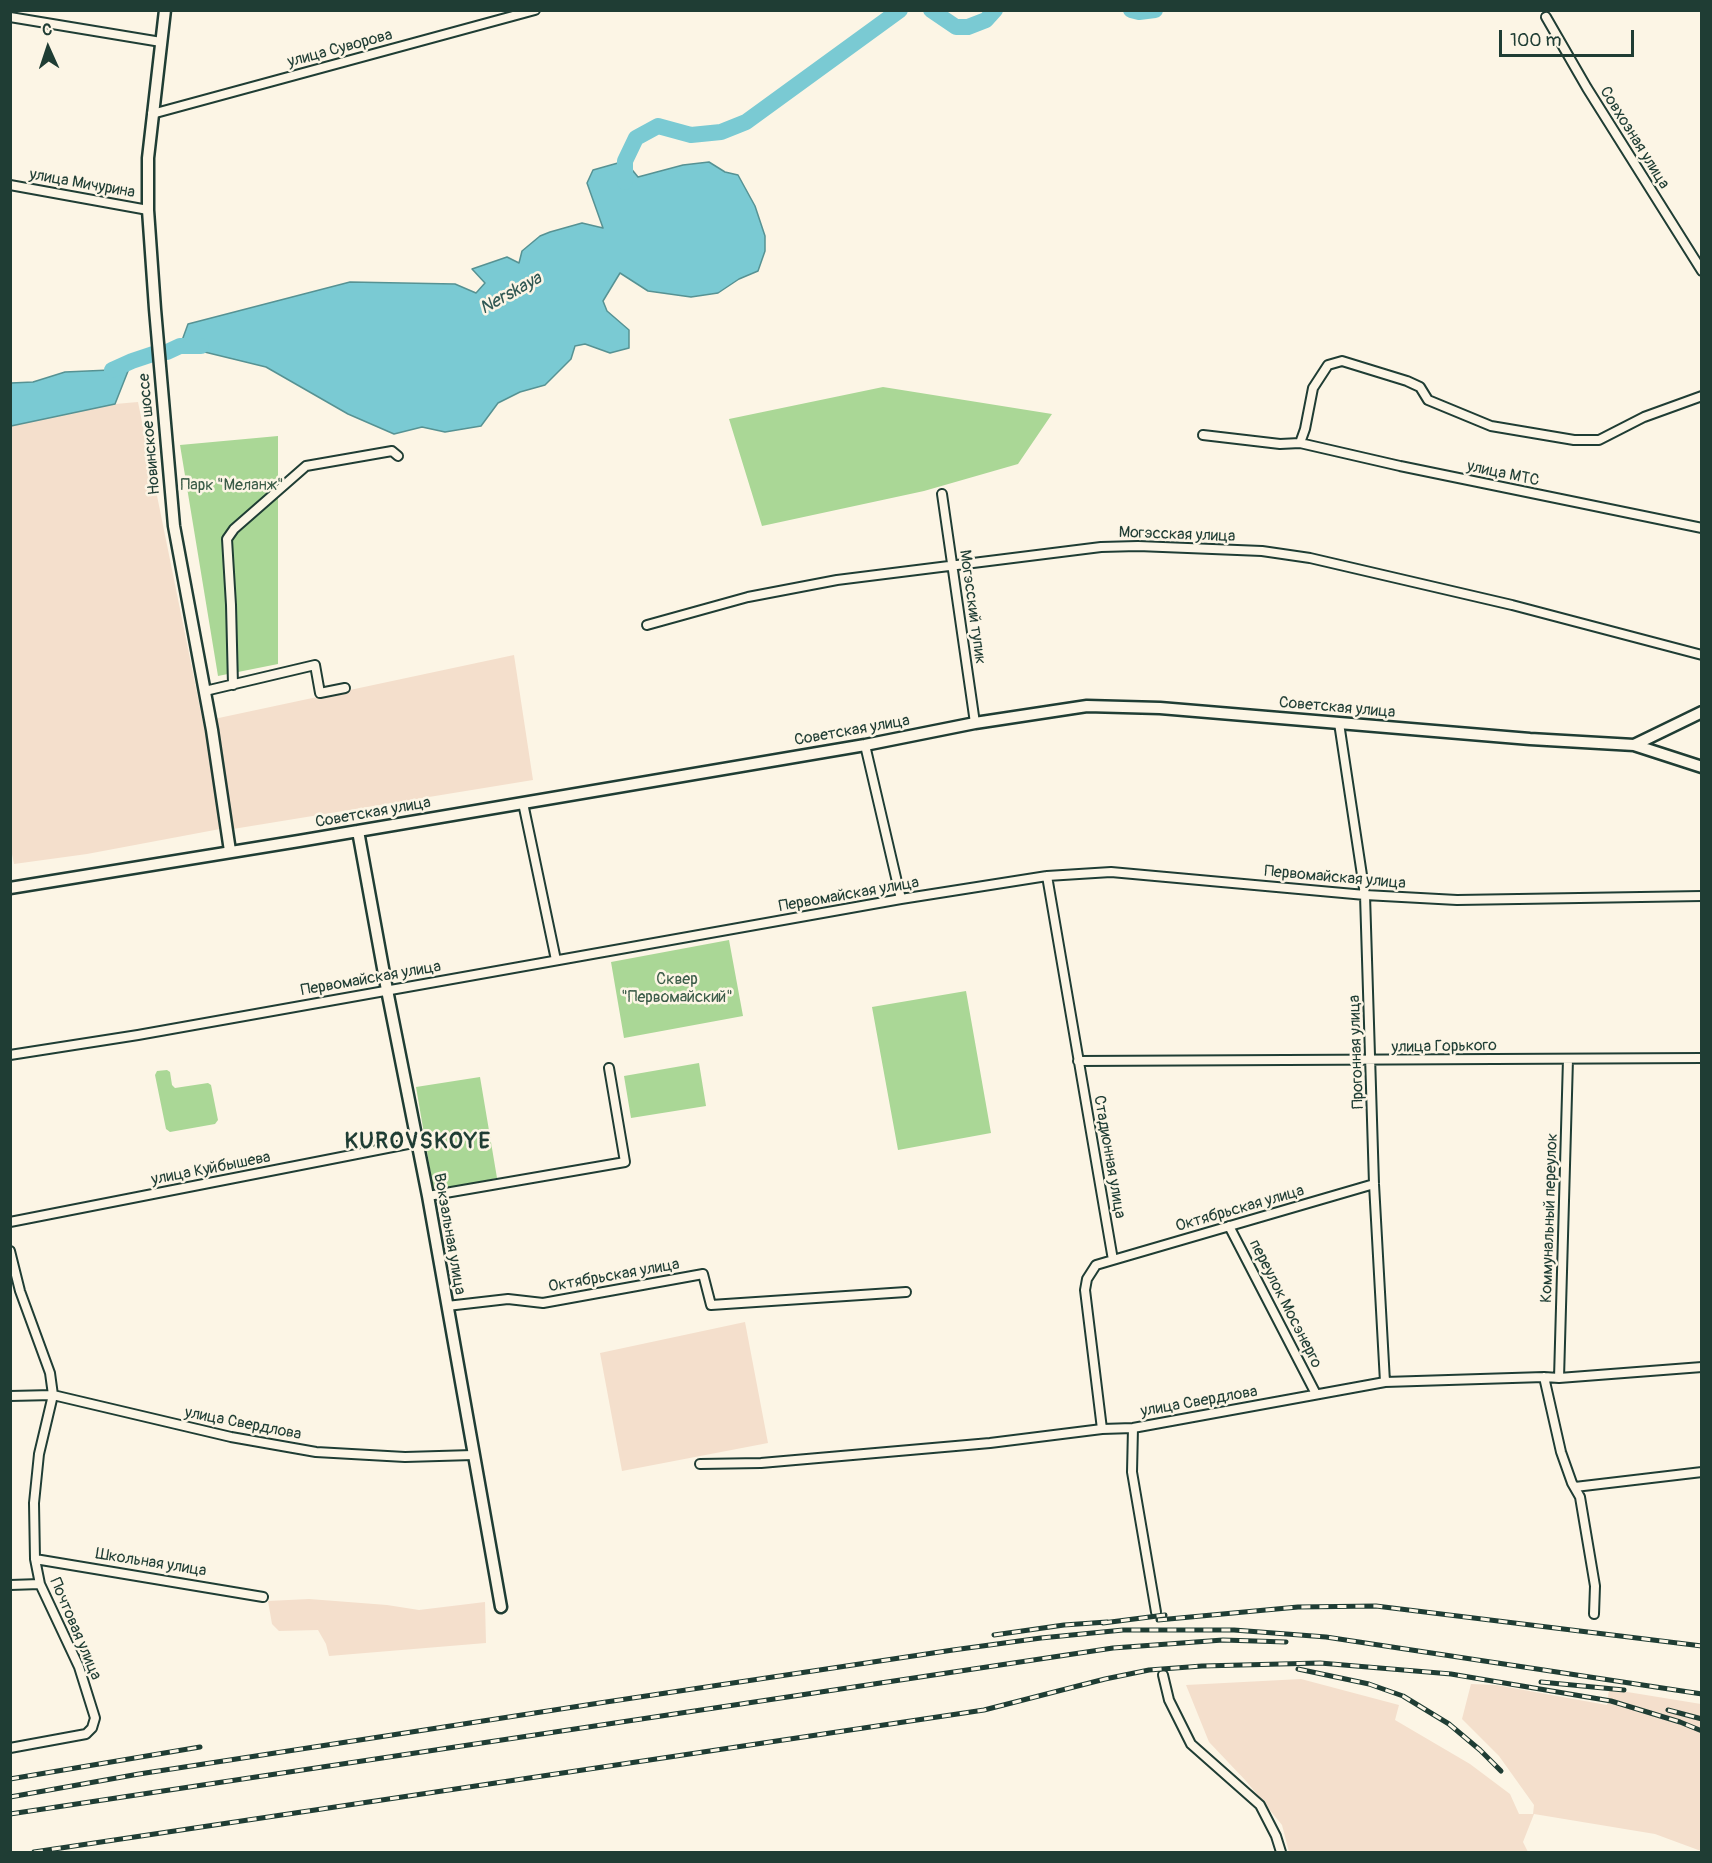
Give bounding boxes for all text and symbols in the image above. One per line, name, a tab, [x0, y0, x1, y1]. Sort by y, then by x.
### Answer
north arrow	[18, 18, 78, 78]
scale bar	[1502, 18, 1637, 56]
text: С	[42, 20, 53, 40]
street label: улица Суворова	[285, 26, 395, 72]
text: 100 m	[1510, 29, 1562, 52]
street label: Совхозная улица	[1595, 83, 1673, 193]
street label: улица Мичурина	[28, 165, 136, 203]
water label: Nerskaya	[476, 268, 546, 320]
street label: Новинское шоссе	[135, 372, 165, 496]
street label: улица МТС	[1465, 457, 1541, 491]
park label: Парк "Меланж"	[181, 476, 283, 496]
street label: Могэсская улица	[1118, 523, 1236, 547]
street label: Могэсский тупик	[954, 549, 990, 665]
street label: Советская улица	[1278, 693, 1396, 723]
street label: Советская улица	[793, 711, 911, 751]
street label: Советская улица	[314, 793, 432, 833]
street label: Первомайская улица	[1264, 862, 1406, 894]
street label: Первомайская улица	[777, 873, 921, 917]
street label: Первомайская улица	[299, 957, 443, 1001]
park label: Сквер "Первомайский"	[621, 970, 733, 1008]
street label: Прогонная улица	[1345, 995, 1369, 1109]
street label: улица Горького	[1391, 1036, 1497, 1058]
street label: Стадионная улица	[1089, 1094, 1129, 1220]
district label: KUROVSKOYE	[345, 1129, 491, 1155]
street label: Коммунальный переулок	[1537, 1133, 1563, 1303]
street label: улица Куйбышева	[150, 1148, 272, 1190]
street label: Вокзальная улица	[429, 1172, 469, 1296]
street label: Октябрьская улица	[1174, 1181, 1306, 1237]
street label: переулок Мосэнерго	[1244, 1237, 1326, 1371]
street label: Октябрьская улица	[547, 1255, 681, 1297]
street label: улица Свердлова	[1139, 1382, 1259, 1422]
street label: улица Свердлова	[183, 1403, 303, 1445]
street label: Школьная улица	[94, 1545, 208, 1581]
street label: Почтовая улица	[45, 1575, 105, 1683]

